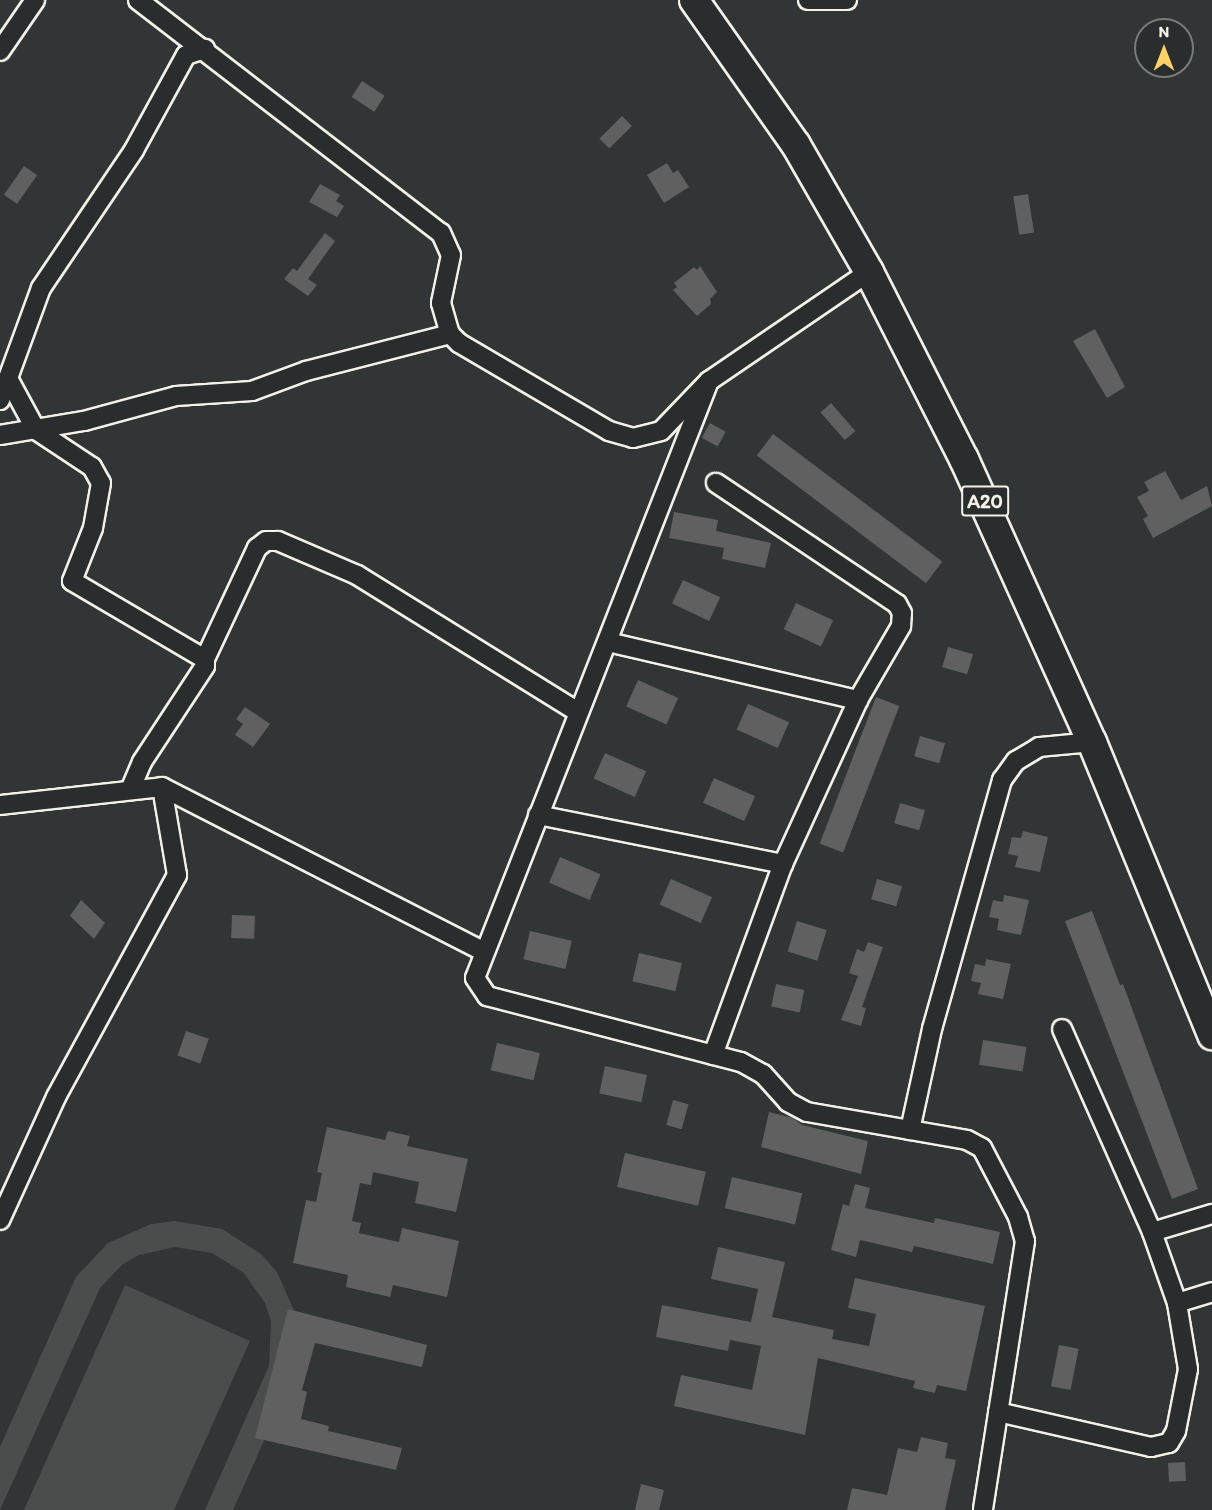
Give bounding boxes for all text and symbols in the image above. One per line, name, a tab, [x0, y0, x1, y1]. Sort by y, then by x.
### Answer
north arrow	[1134, 18, 1194, 78]
text: N	[1159, 22, 1169, 41]
road number: A20	[961, 484, 1009, 518]

